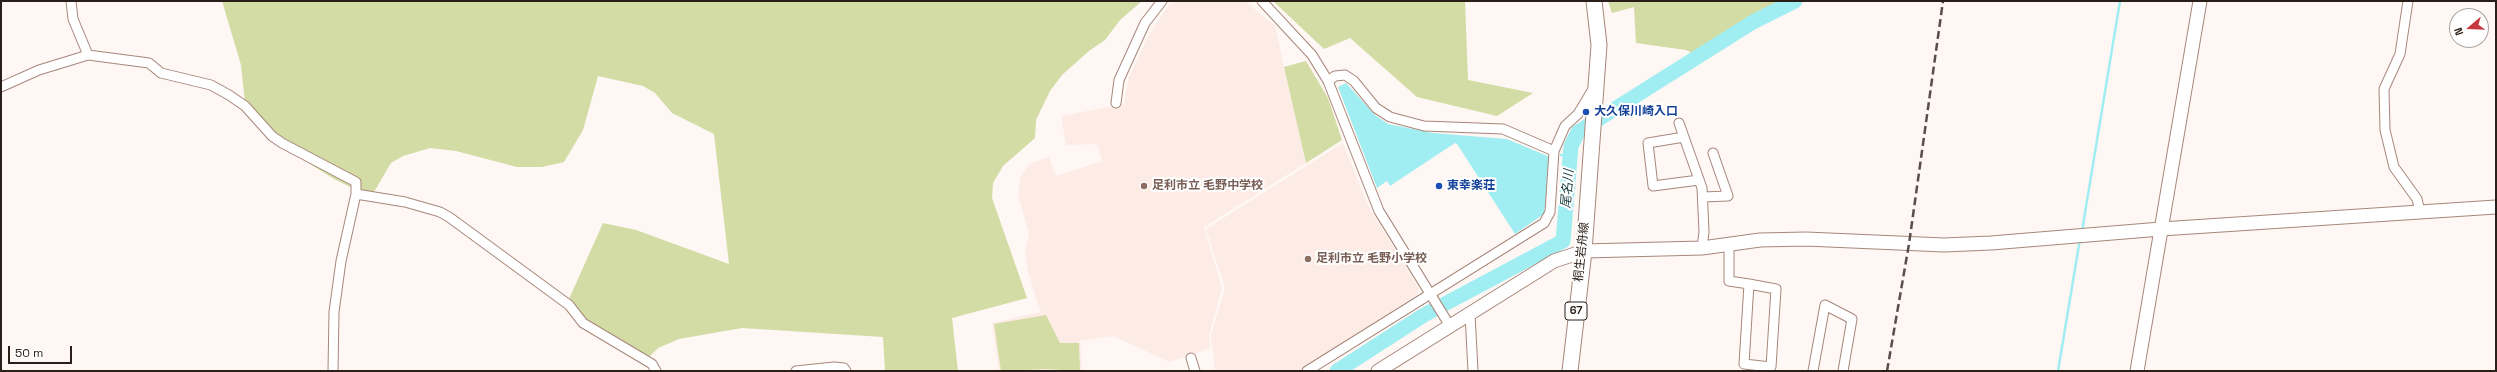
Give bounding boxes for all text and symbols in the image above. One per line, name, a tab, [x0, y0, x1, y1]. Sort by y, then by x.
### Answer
north arrow	[2449, 8, 2489, 48]
text: N	[2451, 26, 2466, 37]
place label: 大久保川崎入口	[1594, 105, 1678, 119]
marker: 大久保川崎入口	[1581, 107, 1591, 117]
water label: 尾名川	[1559, 169, 1577, 209]
place label: 足利市立 毛野中学校	[1152, 179, 1263, 193]
place label: 東幸楽荘	[1447, 179, 1495, 193]
marker: 足利市立 毛野中学校	[1139, 181, 1149, 191]
marker: 東幸楽荘	[1434, 181, 1444, 191]
street label: 桐生岩舟線	[1572, 221, 1592, 283]
place label: 足利市立 毛野小学校	[1316, 252, 1427, 266]
marker: 足利市立 毛野小学校	[1303, 254, 1313, 264]
road number: 67	[1565, 302, 1587, 320]
scale bar	[10, 338, 74, 364]
text: 50 m	[15, 345, 43, 361]

